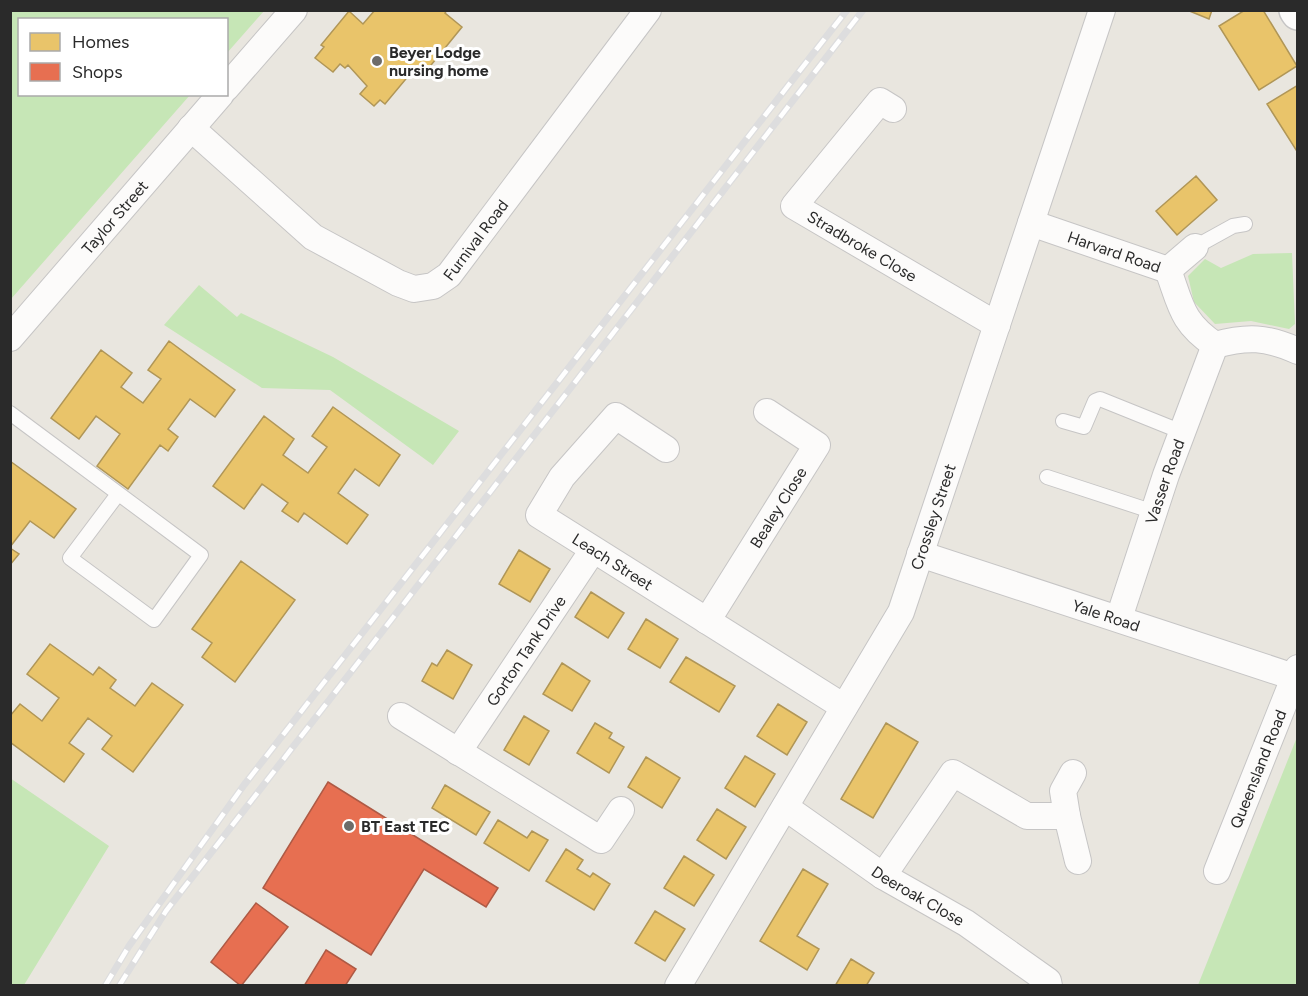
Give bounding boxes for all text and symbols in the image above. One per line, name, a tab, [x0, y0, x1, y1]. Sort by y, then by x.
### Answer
legend	[18, 18, 228, 96]
text: Homes	[72, 31, 130, 53]
place label: Beyer Lodge nursing home	[389, 43, 489, 80]
marker: Beyer Lodge nursing home	[370, 54, 384, 68]
text: Shops	[72, 61, 123, 83]
street label: Taylor Street	[78, 176, 152, 258]
street label: Furnival Road	[439, 196, 512, 284]
street label: Stradbroke Close	[804, 206, 921, 286]
street label: Harvard Road	[1065, 227, 1163, 276]
street label: Vasser Road	[1141, 436, 1188, 526]
street label: Crossley Street	[906, 461, 959, 572]
street label: Bealey Close	[746, 463, 811, 551]
street label: Leach Street	[569, 529, 657, 594]
street label: Gorton Tank Drive	[482, 592, 570, 709]
street label: Yale Road	[1070, 595, 1142, 635]
street label: Queensland Road	[1226, 707, 1290, 831]
place label: BT East TEC	[361, 817, 450, 836]
marker: BT East TEC	[342, 819, 356, 833]
street label: Deeroak Close	[868, 861, 968, 930]

